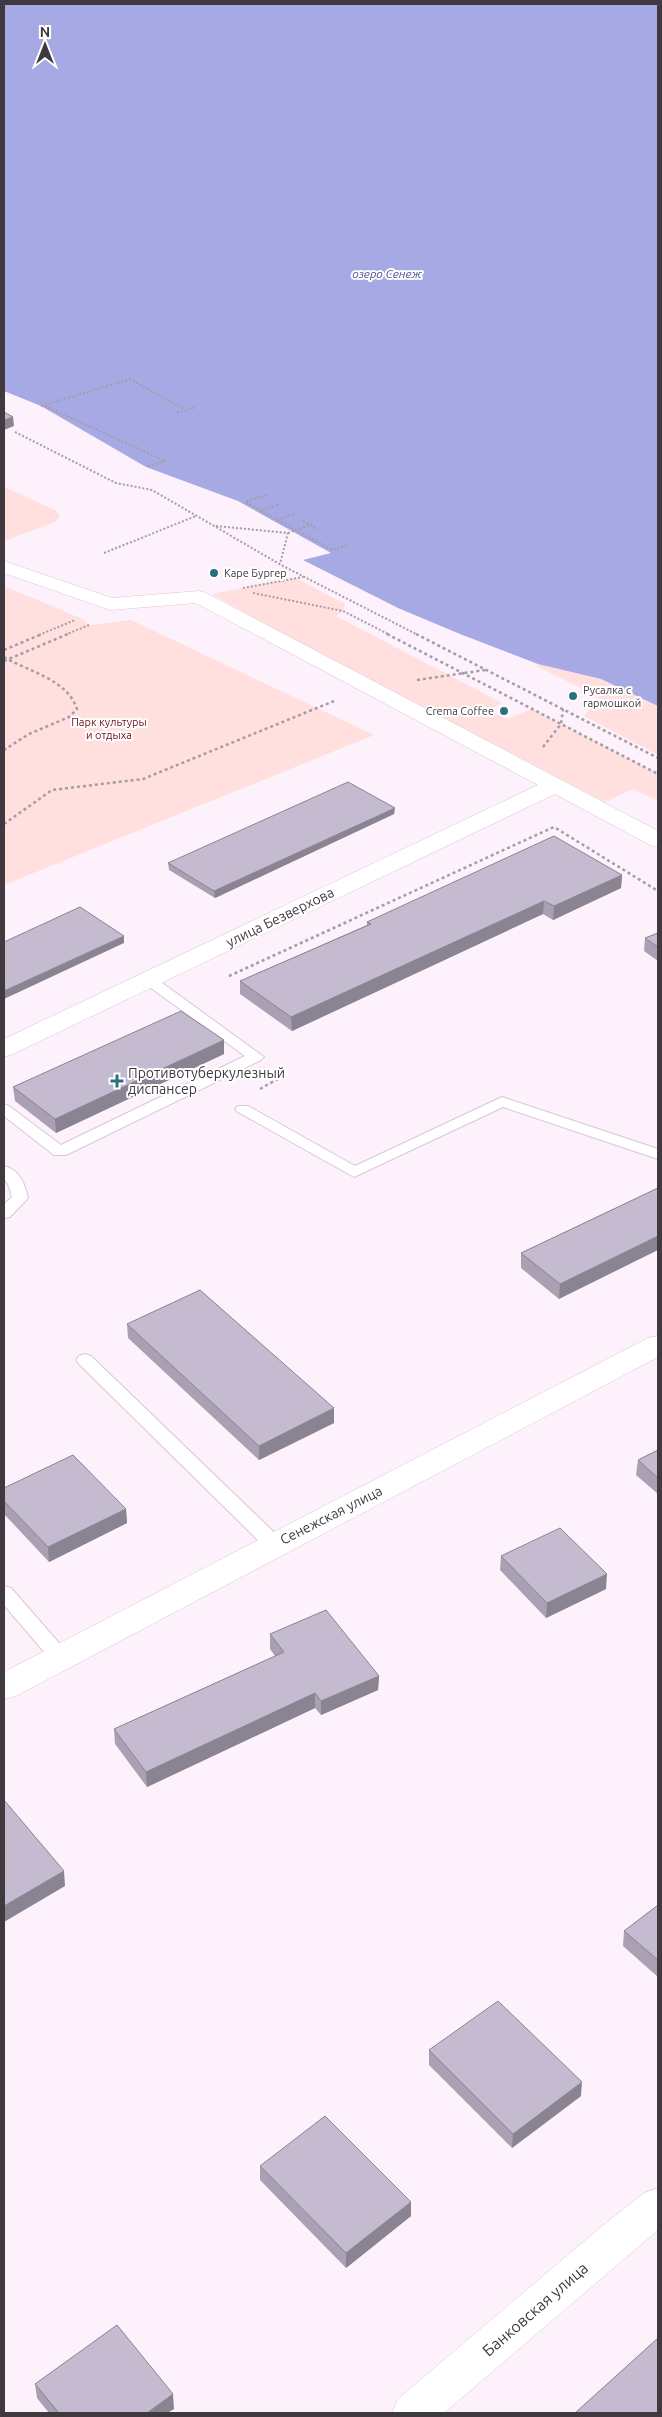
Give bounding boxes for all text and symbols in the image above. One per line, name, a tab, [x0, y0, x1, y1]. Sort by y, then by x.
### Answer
north arrow	[20, 20, 70, 70]
text: N	[40, 24, 50, 40]
water label: озеро Сенеж	[352, 267, 423, 280]
marker: Каре Бургер	[208, 567, 220, 579]
place label: Каре Бургер	[224, 567, 287, 579]
place label: Русалка с гармошкой	[583, 684, 641, 709]
marker: Русалка с гармошкой	[567, 690, 579, 702]
place label: Crema Coffee	[426, 705, 494, 717]
marker: Crema Coffee	[498, 705, 510, 717]
park label: Парк культуры и отдыха	[71, 716, 147, 741]
street label: улица Безверхова	[223, 884, 337, 950]
place label: Противотуберкулезный диспансер	[128, 1065, 285, 1097]
marker: Противотуберкулезный диспансер	[110, 1074, 124, 1088]
street label: Сенежская улица	[277, 1482, 385, 1548]
street label: Банковская улица	[479, 2258, 591, 2360]

